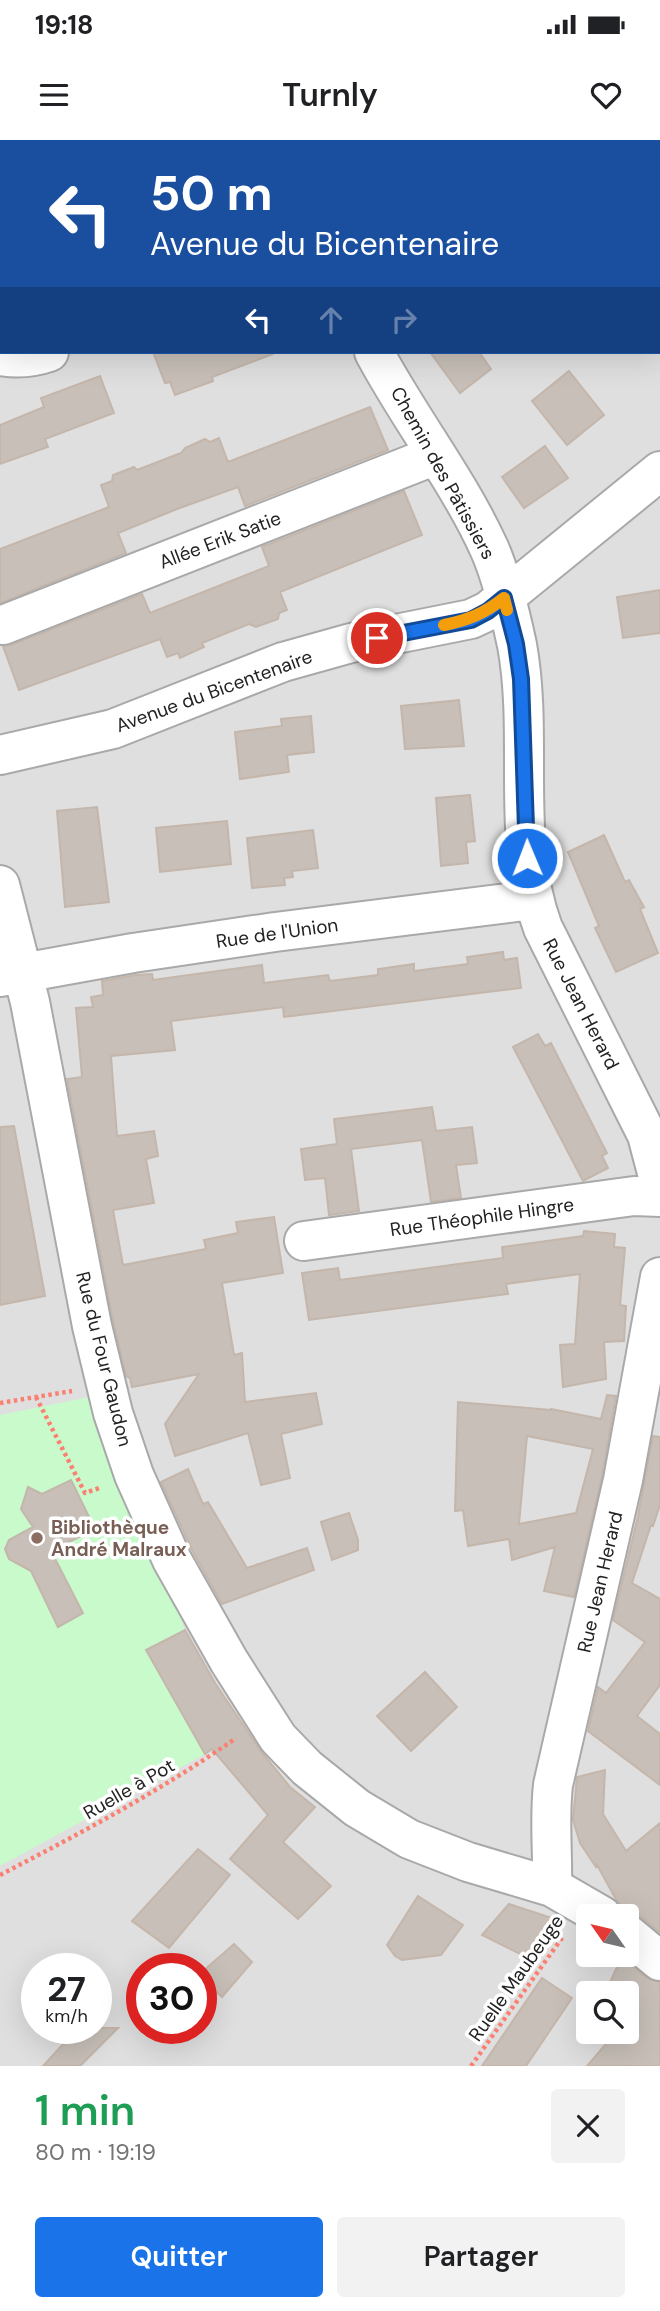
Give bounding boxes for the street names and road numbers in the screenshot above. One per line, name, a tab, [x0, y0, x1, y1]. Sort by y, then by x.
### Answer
street label: Chemin des Pâtissiers	[385, 382, 501, 564]
street label: Allée Erik Satie	[156, 505, 284, 575]
street label: Avenue du Bicentenaire	[112, 644, 316, 738]
street label: Rue de l'Union	[214, 912, 340, 954]
street label: Rue Jean Herard	[537, 934, 625, 1074]
street label: Rue Théophile Hingre	[388, 1192, 576, 1242]
street label: Rue du Four Gaudon	[70, 1269, 138, 1449]
street label: Rue Jean Herard	[572, 1509, 628, 1655]
street label: Ruelle à Pot	[79, 1753, 179, 1825]
street label: Ruelle Maubeuge	[463, 1910, 569, 2046]

